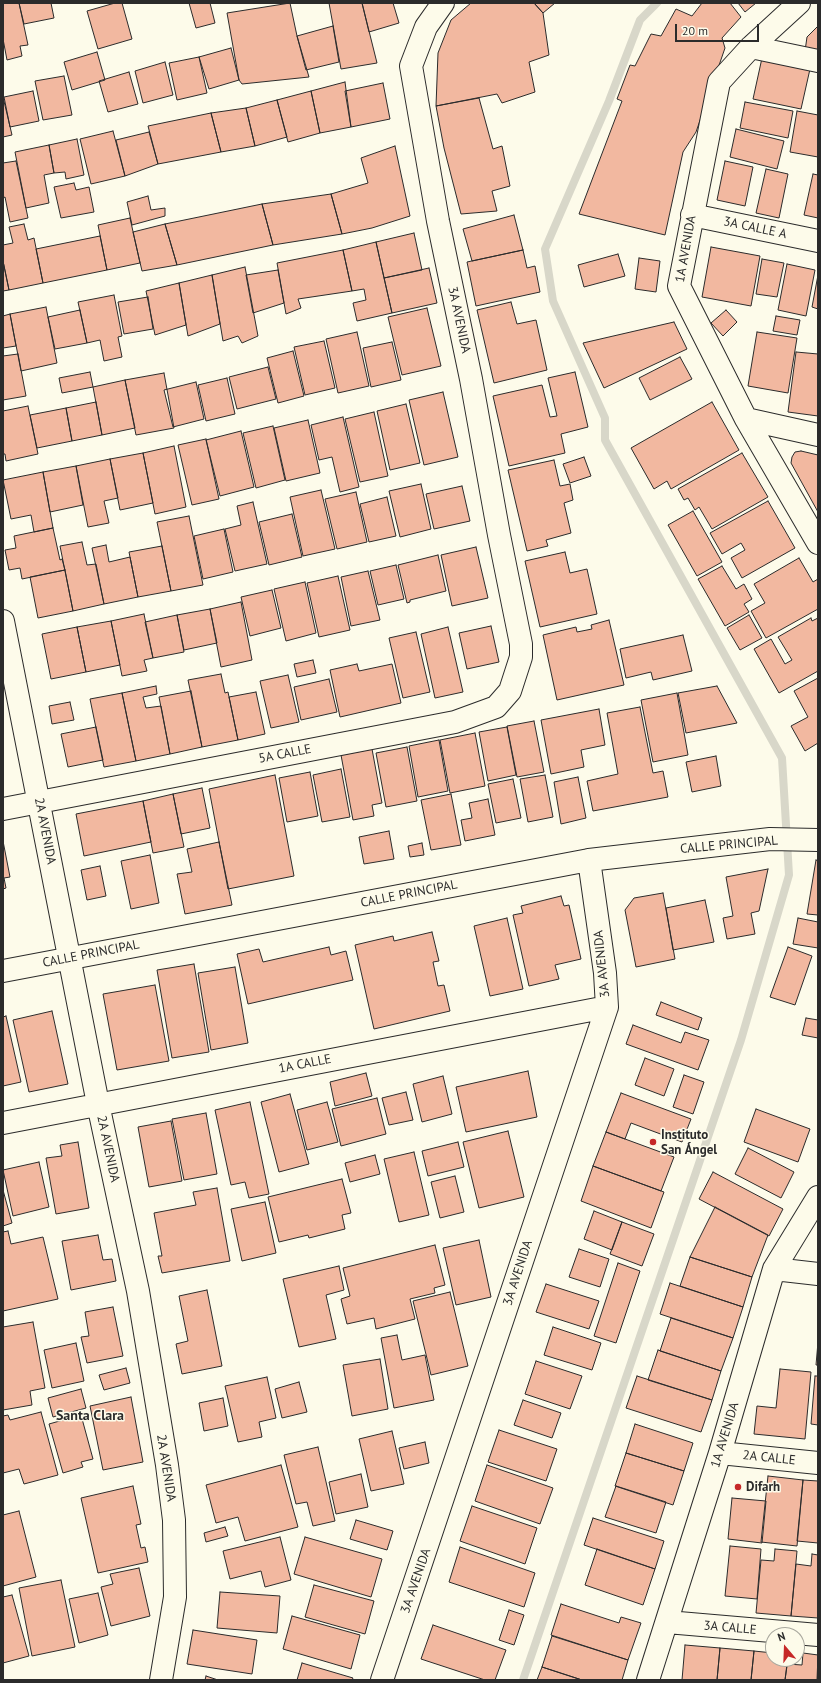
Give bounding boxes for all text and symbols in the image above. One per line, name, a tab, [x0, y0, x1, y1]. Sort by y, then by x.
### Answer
scale bar	[677, 16, 761, 42]
text: 20 m	[682, 23, 708, 38]
street label: 1A AVENIDA	[672, 214, 700, 284]
street label: 3A CALLE A	[722, 214, 788, 242]
street label: 3A AVENIDA	[444, 285, 474, 355]
street label: 5A CALLE	[257, 741, 313, 767]
street label: 2A AVENIDA	[31, 796, 59, 866]
street label: CALLE PRINCIPAL	[679, 833, 779, 857]
street label: CALLE PRINCIPAL	[359, 877, 459, 911]
street label: 3A AVENIDA	[591, 929, 613, 999]
street label: CALLE PRINCIPAL	[41, 937, 141, 971]
street label: 1A CALLE	[277, 1051, 333, 1077]
street label: 2A AVENIDA	[93, 1114, 123, 1184]
place label: Instituto San Ángel	[661, 1127, 717, 1158]
marker: Instituto San Ángel	[648, 1137, 658, 1147]
street label: 3A AVENIDA	[500, 1238, 536, 1308]
street label: 1A AVENIDA	[708, 1400, 742, 1470]
district label: Santa Clara	[56, 1408, 124, 1424]
street label: 2A AVENIDA	[153, 1433, 179, 1503]
street label: 2A CALLE	[742, 1447, 796, 1469]
place label: Difarh	[746, 1479, 780, 1495]
marker: Difarh	[733, 1482, 743, 1492]
street label: 3A AVENIDA	[398, 1546, 434, 1616]
street label: 3A CALLE	[703, 1618, 757, 1638]
north arrow	[765, 1627, 805, 1667]
text: N	[776, 1629, 787, 1644]

